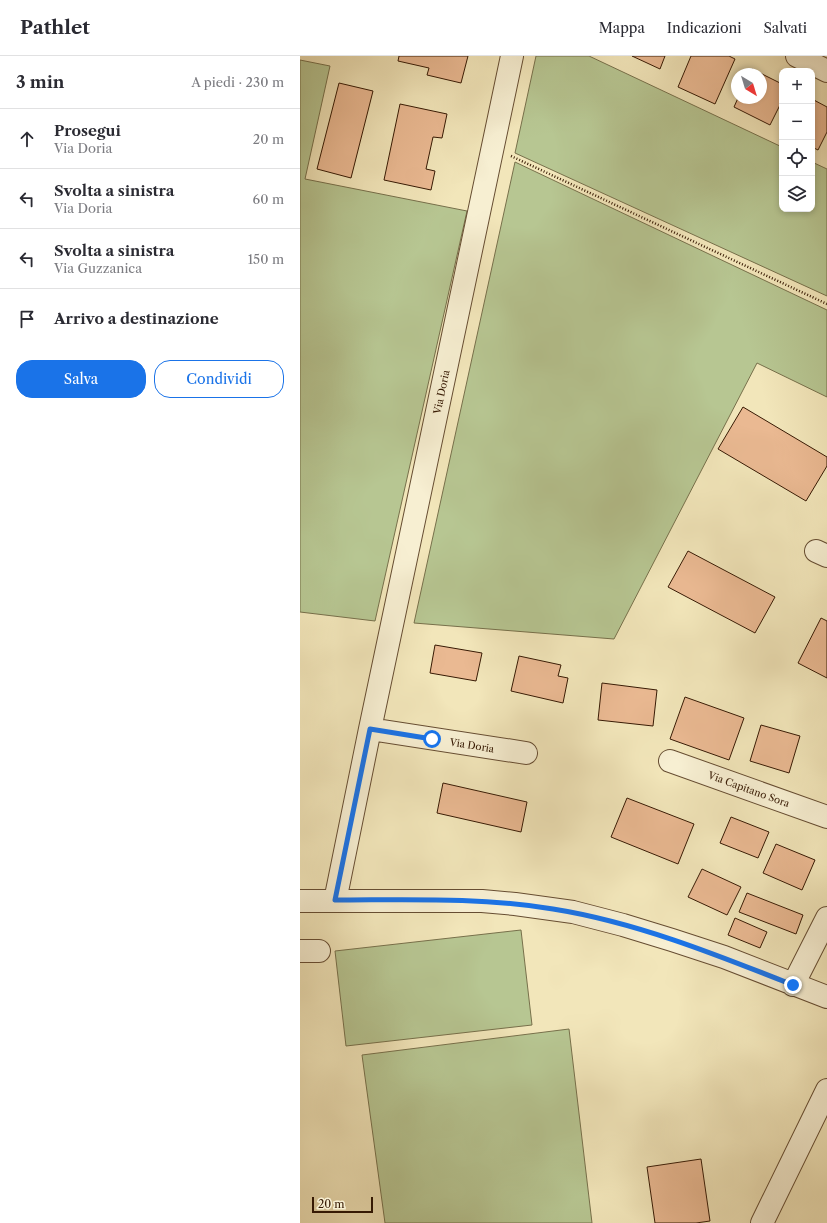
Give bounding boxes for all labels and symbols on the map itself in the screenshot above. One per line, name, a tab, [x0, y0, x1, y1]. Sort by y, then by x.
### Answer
north arrow	[731, 68, 767, 104]
street label: Via Doria	[430, 368, 453, 416]
route start	[423, 730, 441, 748]
street label: Via Doria	[448, 735, 496, 756]
street label: Via Capitano Sora	[705, 768, 792, 810]
route end	[784, 976, 802, 994]
scale bar	[312, 1195, 373, 1214]

